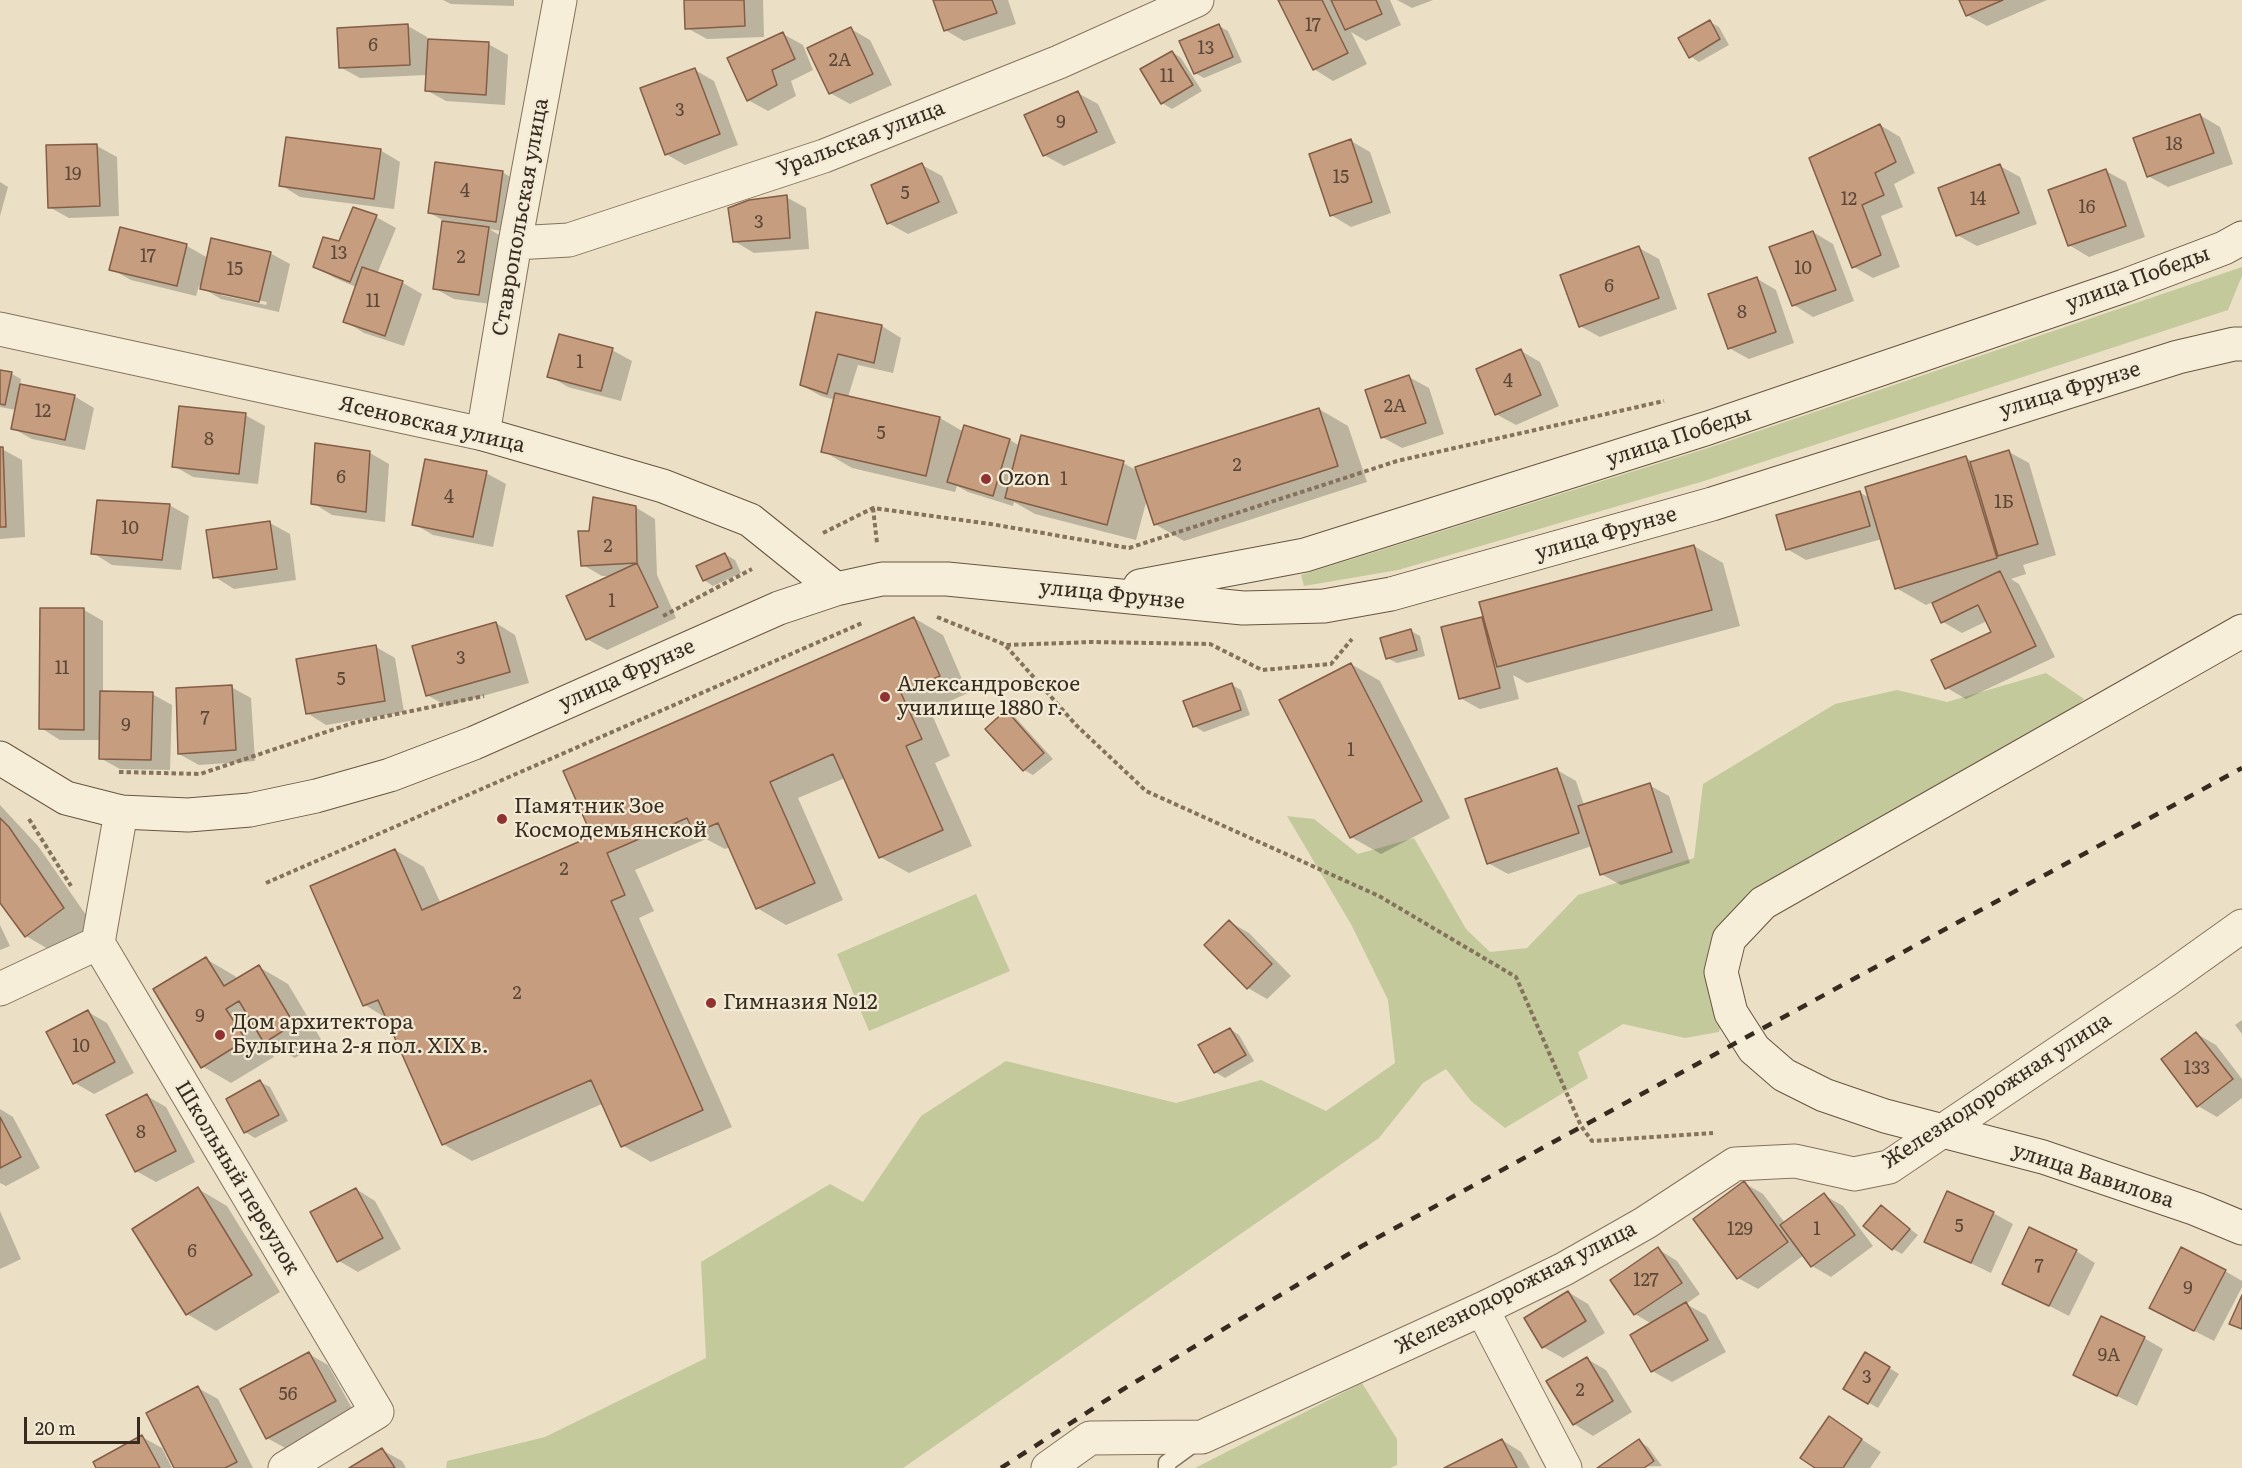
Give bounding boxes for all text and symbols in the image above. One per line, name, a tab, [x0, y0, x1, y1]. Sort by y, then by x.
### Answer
house number: 17	[1305, 15, 1321, 37]
house number: 6	[368, 35, 378, 57]
house number: 13	[1197, 38, 1215, 60]
house number: 2А	[829, 50, 851, 72]
house number: 11	[1160, 66, 1174, 88]
street label: Уральская улица	[774, 95, 948, 183]
street label: Ставропольская улица	[488, 96, 554, 338]
house number: 3	[675, 100, 685, 122]
house number: 9	[1056, 112, 1066, 134]
house number: 18	[2165, 134, 2183, 156]
house number: 19	[65, 164, 81, 186]
house number: 15	[1333, 167, 1349, 189]
house number: 4	[460, 181, 470, 203]
house number: 5	[900, 183, 910, 205]
house number: 12	[1841, 189, 1857, 211]
house number: 14	[1970, 189, 1986, 211]
house number: 16	[2079, 197, 2095, 219]
house number: 3	[754, 212, 764, 234]
street label: улица Победы	[2063, 241, 2213, 317]
house number: 13	[330, 243, 348, 265]
house number: 17	[140, 246, 156, 268]
house number: 2	[456, 247, 466, 269]
house number: 10	[1794, 258, 1812, 280]
house number: 15	[227, 259, 243, 281]
house number: 6	[1604, 276, 1614, 298]
house number: 11	[366, 291, 380, 313]
house number: 8	[1737, 302, 1747, 324]
house number: 1	[576, 352, 584, 374]
street label: улица Фрунзе	[1996, 357, 2144, 423]
house number: 4	[1503, 371, 1513, 393]
street label: Ясеновская улица	[337, 391, 527, 459]
house number: 2А	[1384, 396, 1406, 418]
house number: 12	[35, 401, 51, 423]
street label: улица Победы	[1603, 402, 1755, 472]
house number: 5	[876, 423, 886, 445]
house number: 8	[204, 429, 214, 451]
house number: 2	[1232, 455, 1242, 477]
place label: Ozon	[998, 466, 1050, 492]
house number: 6	[336, 467, 346, 489]
house number: 1	[1060, 469, 1068, 491]
marker: Ozon	[979, 472, 993, 486]
house number: 4	[444, 487, 454, 509]
house number: 1Б	[1994, 492, 2014, 514]
street label: улица Фрунзе	[1532, 502, 1680, 566]
house number: 10	[121, 518, 139, 540]
house number: 2	[603, 536, 613, 558]
street label: улица Фрунзе	[1038, 575, 1186, 615]
house number: 1	[608, 591, 616, 613]
street label: улица Фрунзе	[555, 634, 699, 716]
house number: 3	[456, 648, 466, 670]
house number: 11	[55, 658, 69, 680]
house number: 5	[336, 669, 346, 691]
place label: Александровское училище 1880 г.	[897, 672, 1080, 722]
marker: Александровское училище 1880 г.	[878, 690, 892, 704]
house number: 7	[200, 708, 210, 730]
house number: 9	[121, 715, 131, 737]
house number: 1	[1347, 740, 1355, 762]
place label: Памятник Зое Космодемьянской	[514, 794, 707, 844]
marker: Памятник Зое Космодемьянской	[495, 812, 509, 826]
house number: 2	[559, 859, 569, 881]
house number: 2	[512, 983, 522, 1005]
place label: Гимназия №12	[723, 990, 878, 1016]
marker: Гимназия №12	[704, 996, 718, 1010]
house number: 9	[195, 1006, 205, 1028]
street label: Железнодорожная улица	[1878, 1008, 2116, 1174]
place label: Дом архитектора Булыгина 2-я пол. XIX в.	[232, 1010, 489, 1060]
marker: Дом архитектора Булыгина 2-я пол. XIX в.	[213, 1028, 227, 1042]
house number: 10	[72, 1036, 90, 1058]
house number: 133	[2184, 1058, 2210, 1080]
street label: Школьный переулок	[169, 1077, 305, 1279]
house number: 8	[136, 1122, 146, 1144]
street label: улица Вавилова	[2009, 1138, 2177, 1214]
street label: Железнодорожная улица	[1391, 1216, 1641, 1360]
house number: 5	[1954, 1216, 1964, 1238]
house number: 129	[1727, 1219, 1753, 1241]
house number: 1	[1813, 1219, 1821, 1241]
house number: 6	[187, 1241, 197, 1263]
house number: 7	[2034, 1256, 2044, 1278]
house number: 127	[1633, 1270, 1659, 1292]
house number: 9	[2183, 1278, 2193, 1300]
house number: 9А	[2098, 1345, 2120, 1367]
house number: 3	[1862, 1367, 1872, 1389]
house number: 2	[1575, 1380, 1585, 1402]
house number: 56	[279, 1384, 297, 1406]
scale bar	[27, 1405, 142, 1443]
text: 20 m	[35, 1414, 76, 1441]

